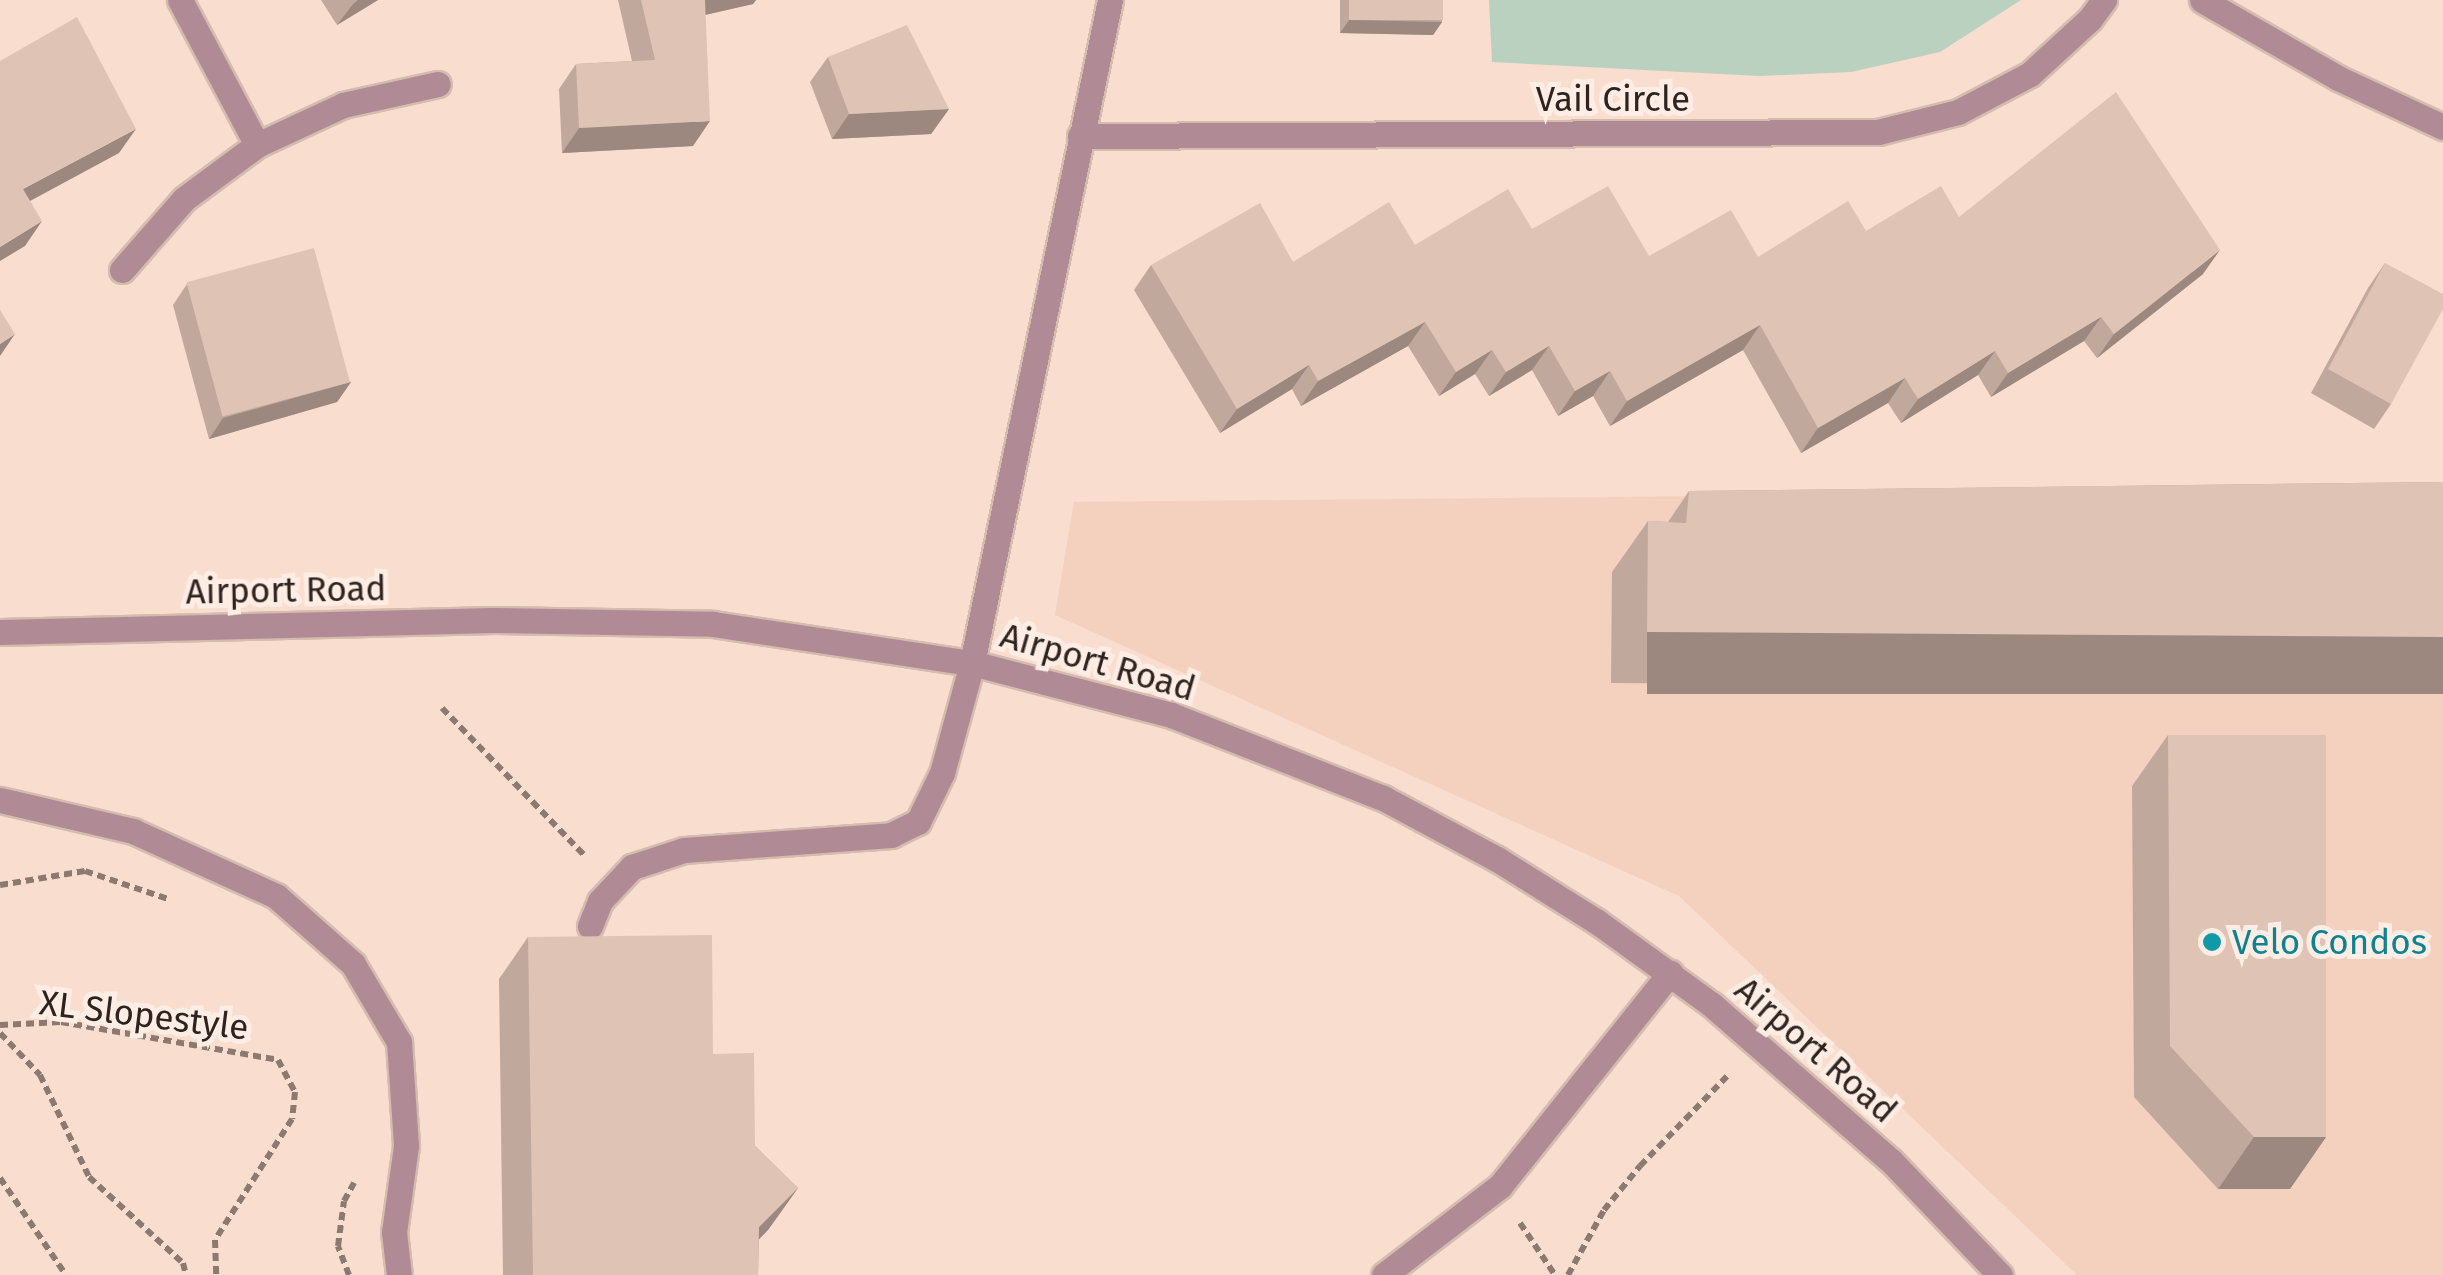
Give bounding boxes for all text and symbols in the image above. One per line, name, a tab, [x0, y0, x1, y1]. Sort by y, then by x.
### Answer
street label: Vail Circle	[1536, 78, 1690, 120]
street label: Airport Road	[185, 567, 387, 613]
street label: Airport Road	[996, 614, 1200, 710]
place label: Velo Condos	[2232, 921, 2427, 963]
marker: Velo Condos	[2201, 931, 2223, 953]
street label: Airport Road	[1726, 968, 1906, 1132]
street label: XL Slopestyle	[37, 981, 251, 1049]

